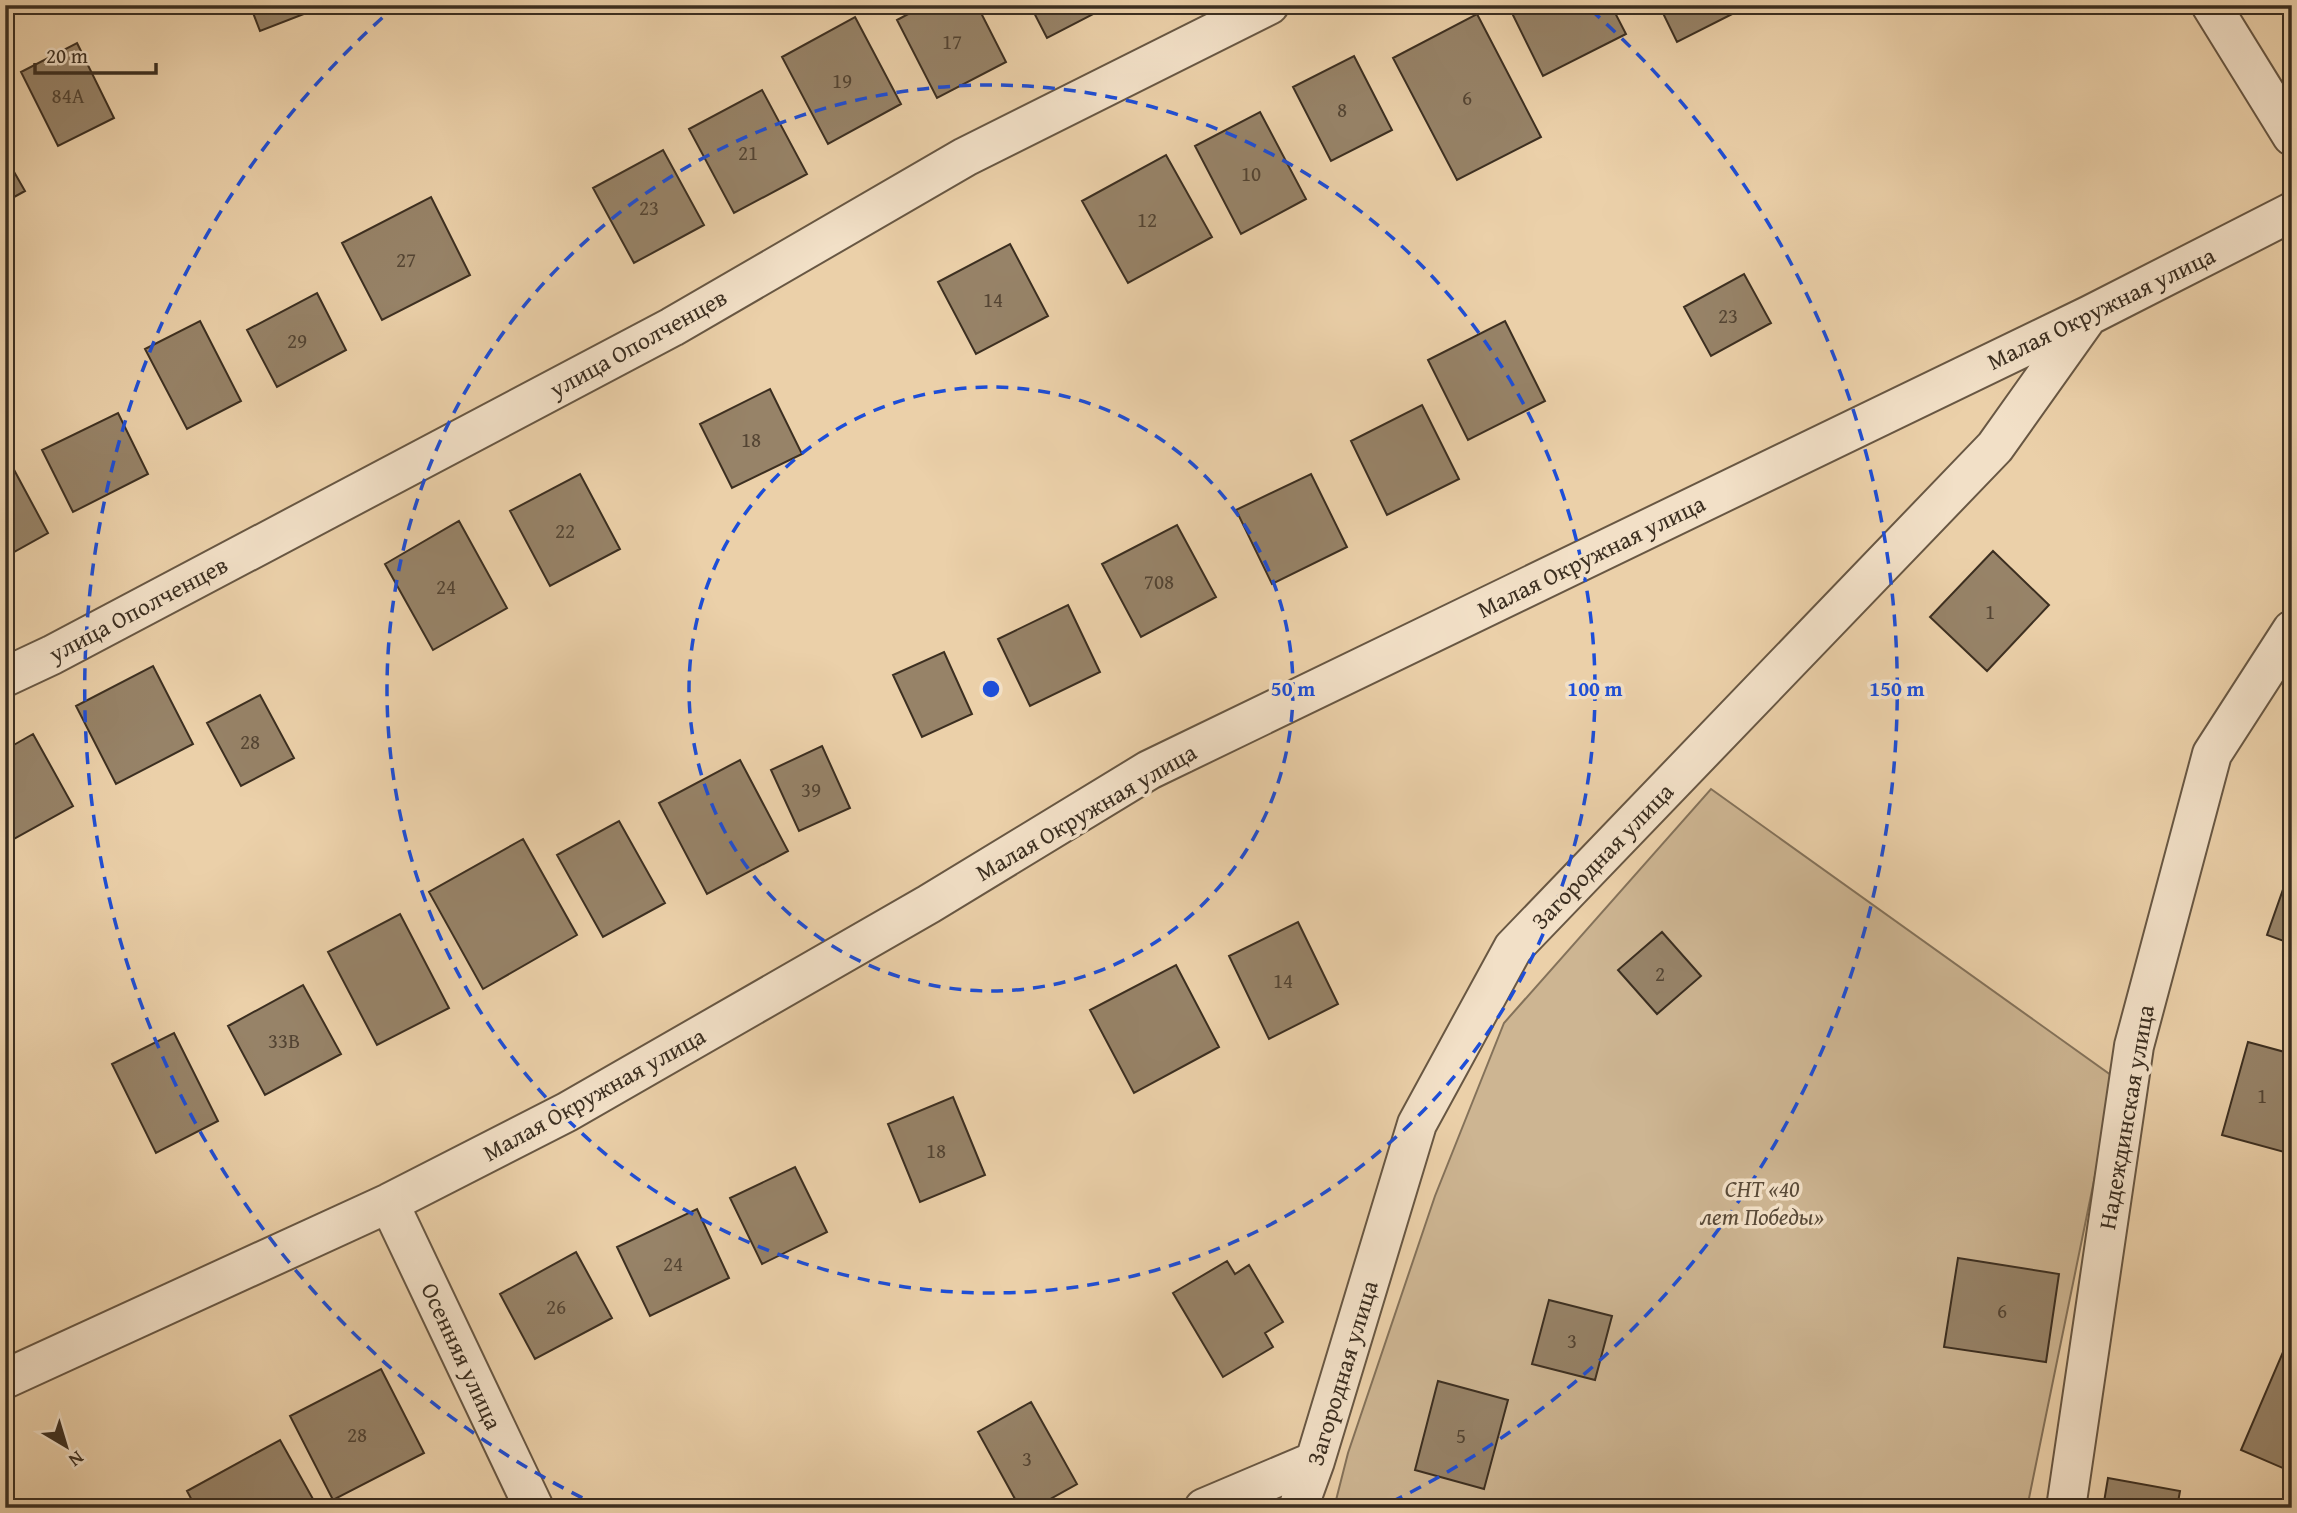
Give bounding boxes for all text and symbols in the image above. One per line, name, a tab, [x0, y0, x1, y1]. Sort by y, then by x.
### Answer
house number: 17	[942, 26, 962, 57]
scale bar	[35, 32, 156, 76]
text: 20 m	[46, 40, 88, 71]
house number: 19	[832, 65, 852, 96]
house number: 84А	[52, 80, 85, 111]
house number: 6	[1462, 82, 1472, 113]
house number: 8	[1337, 94, 1347, 125]
house number: 21	[738, 137, 758, 168]
house number: 10	[1241, 158, 1261, 189]
house number: 23	[639, 192, 659, 223]
house number: 12	[1137, 204, 1157, 235]
street label: Малая Окружная улица	[1981, 237, 2221, 378]
house number: 27	[396, 244, 416, 275]
street label: улица Ополченцев	[542, 280, 733, 407]
house number: 14	[983, 284, 1003, 315]
house number: 23	[1718, 300, 1738, 331]
house number: 29	[287, 325, 307, 356]
house number: 18	[741, 424, 761, 455]
street label: Малая Окружная улица	[1471, 485, 1711, 626]
house number: 22	[555, 515, 575, 546]
street label: улица Ополченцев	[41, 547, 234, 671]
house number: 708	[1144, 566, 1174, 597]
house number: 24	[436, 571, 456, 602]
house number: 1	[1985, 596, 1995, 627]
text: 50 m	[1271, 673, 1315, 704]
text: 100 m	[1567, 673, 1623, 704]
text: 150 m	[1869, 673, 1925, 704]
centre of rings	[979, 677, 1003, 701]
house number: 28	[240, 726, 260, 757]
street label: Малая Окружная улица	[969, 734, 1203, 890]
house number: 39	[801, 774, 821, 805]
street label: Загородная улица	[1523, 774, 1682, 937]
house number: 2	[1655, 958, 1665, 989]
house number: 14	[1273, 965, 1293, 996]
street label: Надеждинская улица	[2089, 1001, 2163, 1232]
street label: Малая Окружная улица	[476, 1018, 712, 1170]
house number: 33В	[268, 1025, 300, 1056]
house number: 1	[2257, 1080, 2267, 1111]
house number: 18	[926, 1135, 946, 1166]
park label: СНТ «40 лет Победы»	[1700, 1171, 1824, 1234]
house number: 24	[663, 1248, 683, 1279]
street label: Загородная улица	[1297, 1276, 1387, 1470]
street label: Осенняя улица	[413, 1277, 512, 1436]
house number: 26	[546, 1291, 566, 1322]
house number: 6	[1997, 1295, 2007, 1326]
house number: 3	[1567, 1325, 1577, 1356]
north arrow	[32, 1412, 102, 1482]
house number: 28	[347, 1419, 367, 1450]
house number: 5	[1456, 1420, 1466, 1451]
house number: 3	[1022, 1443, 1032, 1474]
text: N	[63, 1444, 90, 1475]

